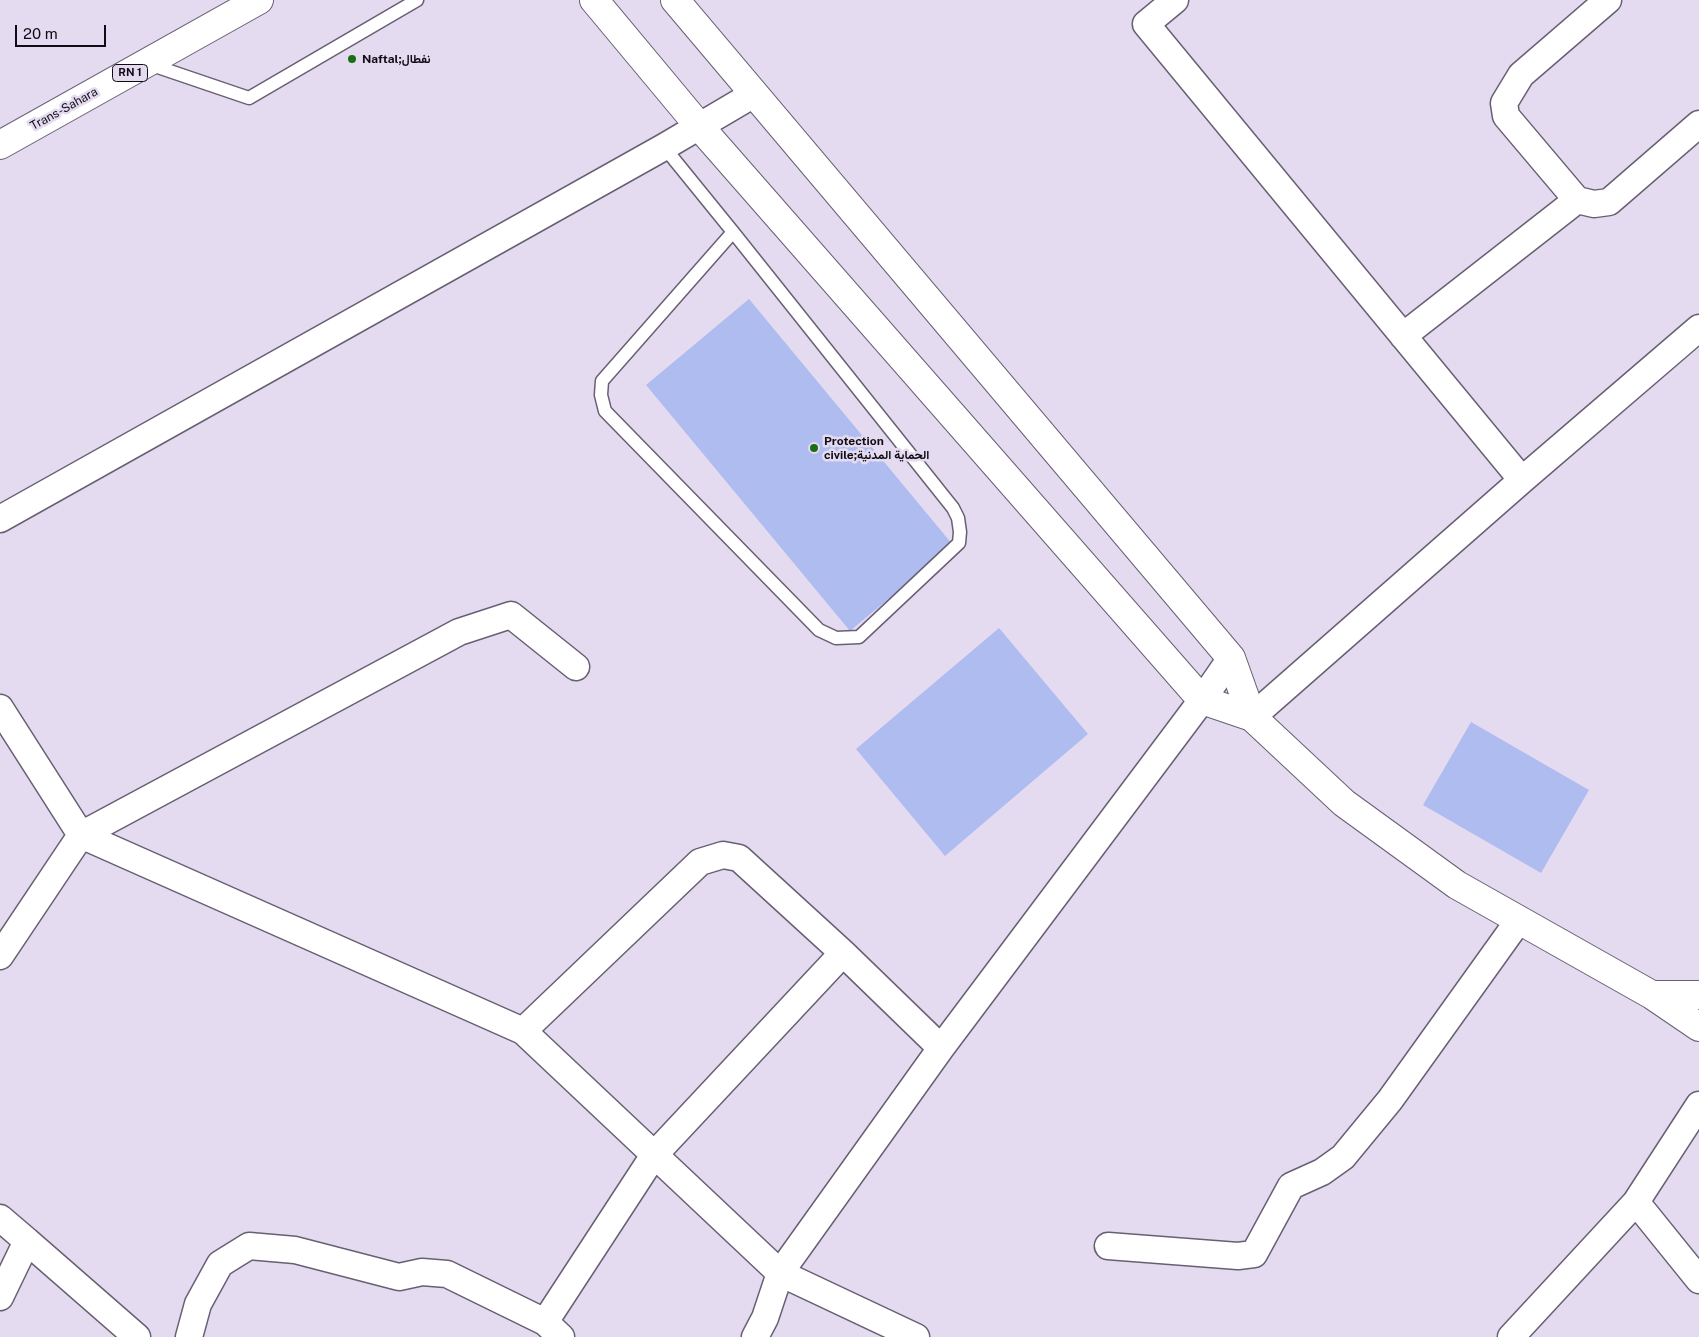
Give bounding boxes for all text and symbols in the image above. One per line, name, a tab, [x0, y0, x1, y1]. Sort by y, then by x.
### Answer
scale bar	[18, 15, 109, 47]
text: 20 m	[23, 25, 58, 42]
place label: Naftal;نفطال	[362, 52, 431, 66]
marker: Naftal;نفطال	[346, 53, 358, 65]
road number: RN 1	[112, 64, 148, 82]
street label: Trans-Sahara	[28, 85, 100, 133]
place label: Protection civile;الحماية المدنية	[824, 434, 929, 462]
marker: Protection civile;الحماية المدنية	[808, 442, 820, 454]

